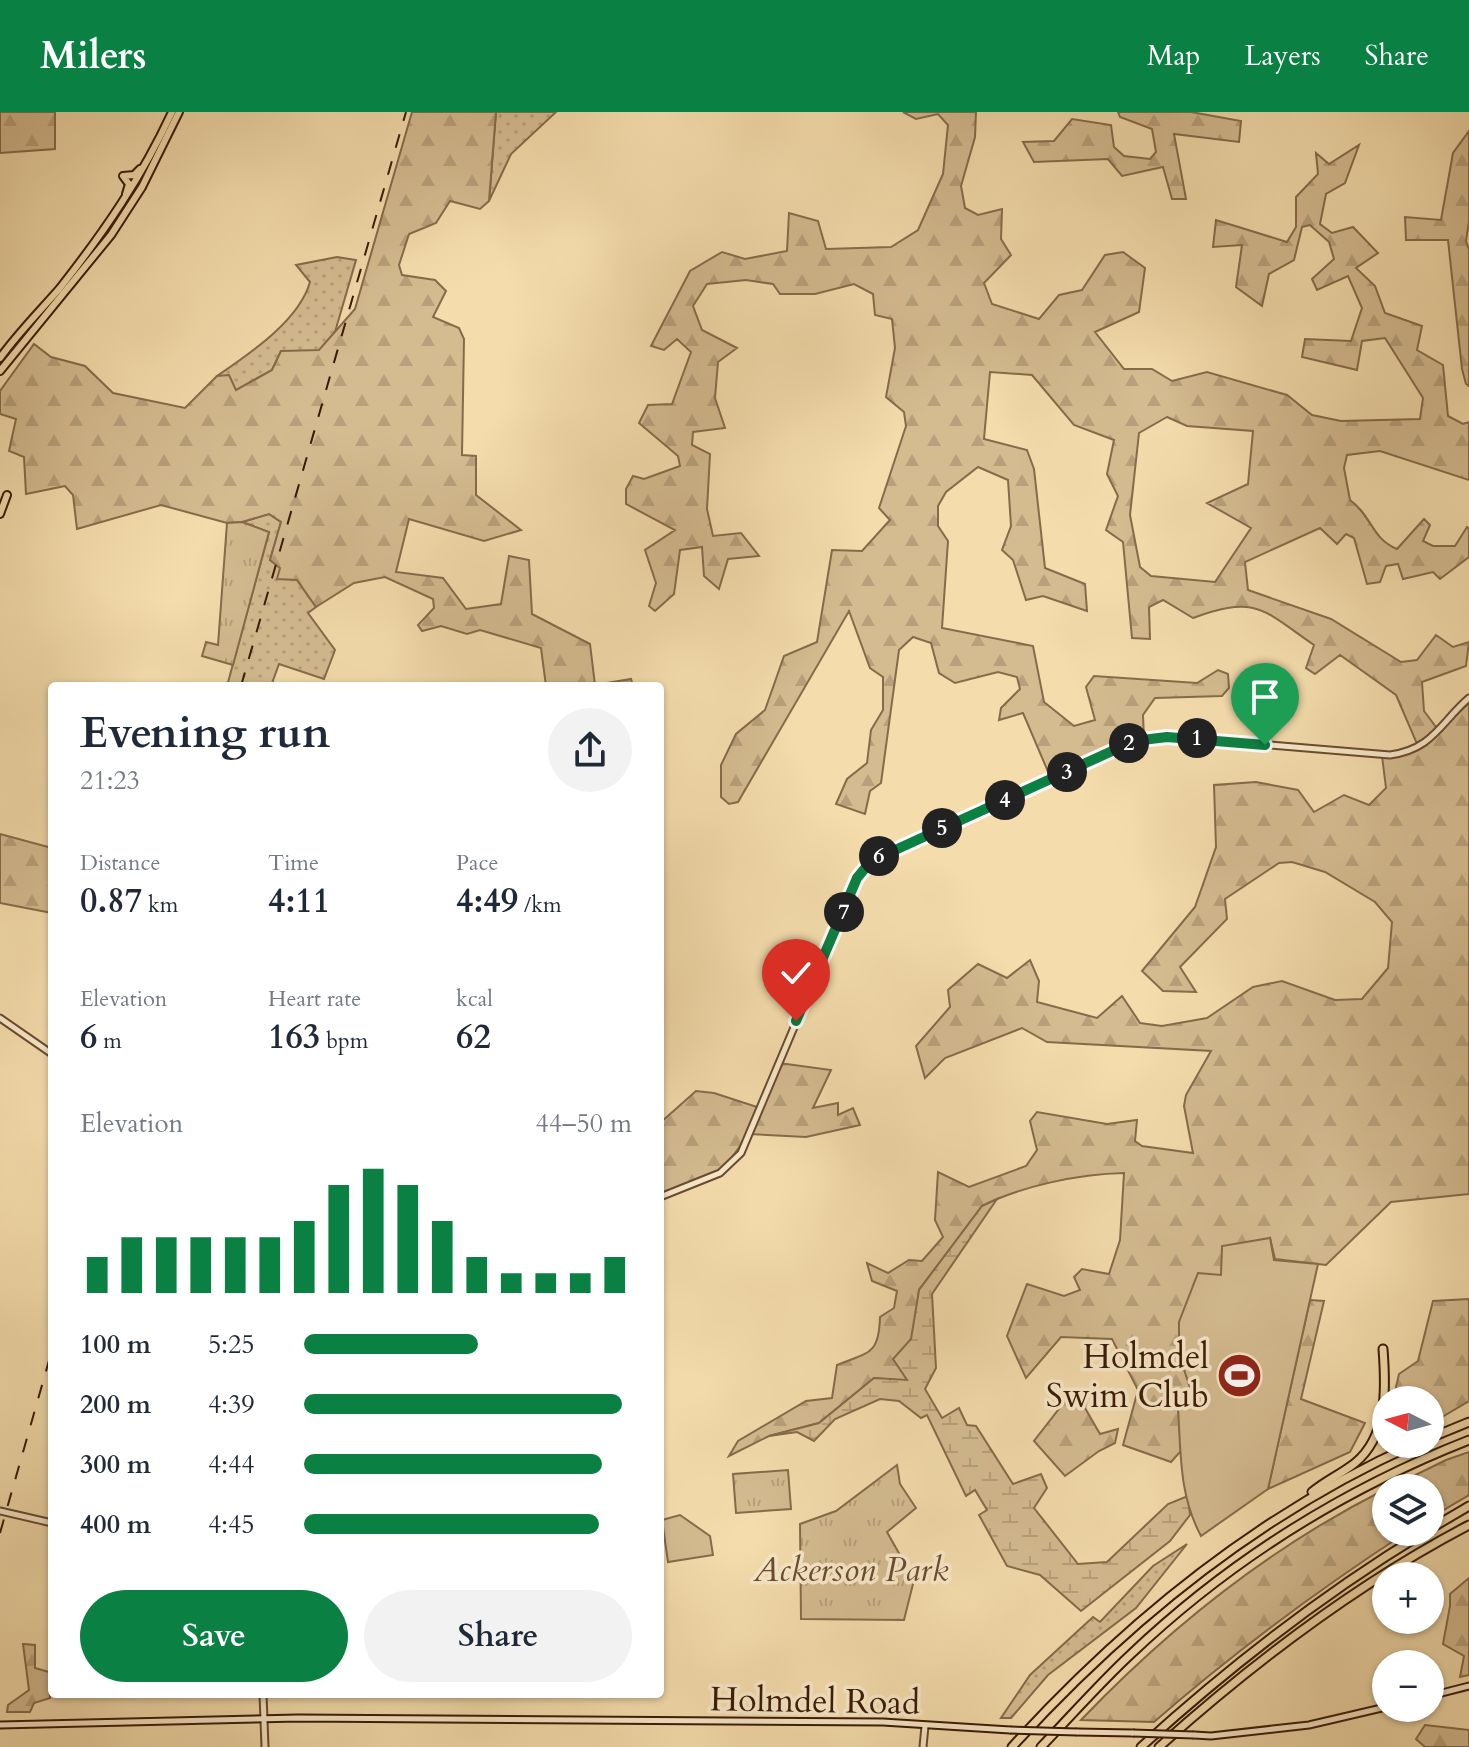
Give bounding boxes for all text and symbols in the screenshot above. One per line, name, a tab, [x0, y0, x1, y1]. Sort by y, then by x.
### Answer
text: Milers	[40, 30, 147, 82]
text: Map	[1147, 37, 1200, 75]
text: Layers	[1244, 37, 1321, 75]
text: Share	[1365, 37, 1429, 75]
pin	[1231, 663, 1299, 745]
icon: arrive	[1243, 675, 1287, 719]
text: Evening run	[80, 703, 330, 763]
button: share	[548, 708, 632, 792]
pin: 1	[1177, 718, 1217, 758]
pin: 2	[1109, 723, 1149, 763]
text: 1	[1191, 723, 1203, 753]
text: 2	[1123, 728, 1135, 758]
pin: 3	[1047, 752, 1087, 792]
text: 3	[1061, 757, 1073, 787]
text: 21:23	[80, 763, 140, 798]
pin: 4	[985, 780, 1025, 820]
text: 4	[999, 785, 1011, 815]
pin: 5	[922, 808, 962, 848]
text: 5	[936, 813, 948, 843]
pin: 6	[859, 836, 899, 876]
text: 6	[873, 841, 885, 871]
text: Distance	[80, 848, 160, 878]
text: Time	[268, 848, 319, 878]
text: Pace	[456, 848, 499, 878]
text: 0.87	[80, 878, 142, 924]
text: 4:11	[268, 878, 330, 924]
text: 4:49	[456, 878, 518, 924]
text: km	[142, 890, 178, 920]
text: /km	[518, 890, 562, 920]
pin: 7	[824, 892, 864, 932]
text: 7	[838, 897, 850, 927]
pin	[762, 939, 830, 1021]
icon: check	[774, 951, 818, 995]
text: Elevation	[80, 984, 167, 1014]
text: Heart rate	[268, 984, 361, 1014]
text: kcal	[456, 984, 493, 1014]
text: 6	[80, 1014, 97, 1060]
text: 163	[268, 1014, 320, 1060]
text: 62	[456, 1014, 491, 1060]
text: m	[97, 1026, 122, 1056]
text: bpm	[320, 1026, 368, 1056]
text: Elevation	[80, 1106, 183, 1141]
text: 44–50 m	[535, 1106, 632, 1141]
text: 100 m	[80, 1327, 151, 1362]
text: 5:25	[208, 1327, 255, 1362]
place label: Holmdel Swim Club	[1046, 1334, 1209, 1419]
sports icon: Holmdel Swim Club	[1216, 1352, 1264, 1400]
north arrow	[1372, 1386, 1444, 1458]
map controls	[1372, 1386, 1444, 1722]
text: 200 m	[80, 1387, 151, 1422]
text: 4:39	[208, 1387, 255, 1422]
text: 300 m	[80, 1447, 151, 1482]
text: 4:44	[208, 1447, 255, 1482]
button: layers	[1372, 1474, 1444, 1546]
text: 400 m	[80, 1507, 151, 1542]
text: 4:45	[208, 1507, 255, 1542]
park label: Ackerson Park	[753, 1547, 949, 1593]
button: +	[1372, 1562, 1444, 1634]
button: Save	[80, 1590, 348, 1682]
button: Share	[364, 1590, 632, 1682]
button: −	[1372, 1650, 1444, 1722]
street label: Holmdel Road	[709, 1676, 920, 1726]

